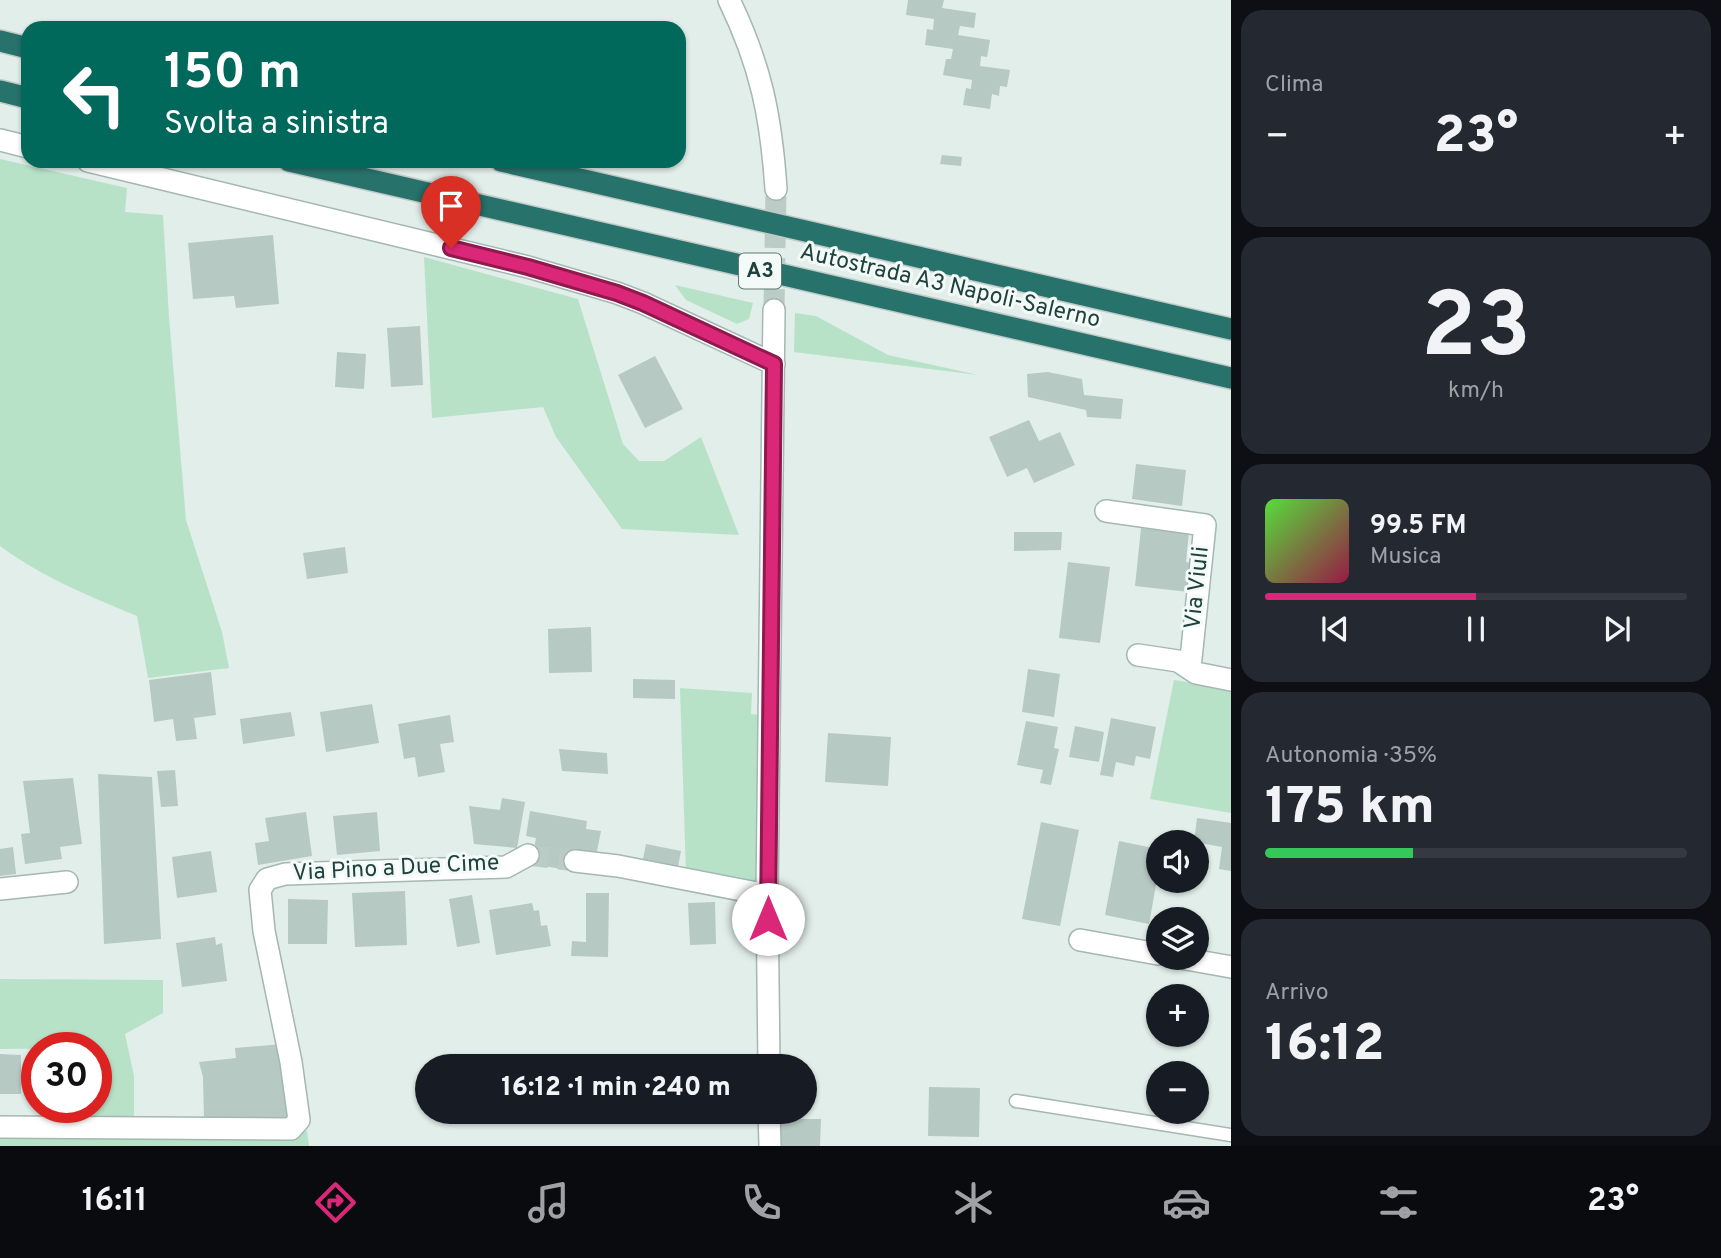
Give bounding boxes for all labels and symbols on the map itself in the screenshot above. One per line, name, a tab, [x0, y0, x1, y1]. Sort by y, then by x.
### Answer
pin	[421, 176, 481, 248]
street label: Autostrada A3 Napoli-Salerno	[797, 238, 1103, 336]
road number: A3	[739, 254, 781, 288]
street label: Via Viuli	[1179, 545, 1217, 631]
street label: Via Pino a Due Cime	[292, 849, 500, 889]
position arrow	[731, 882, 805, 956]
speed limit sign: 30	[21, 1032, 112, 1123]

